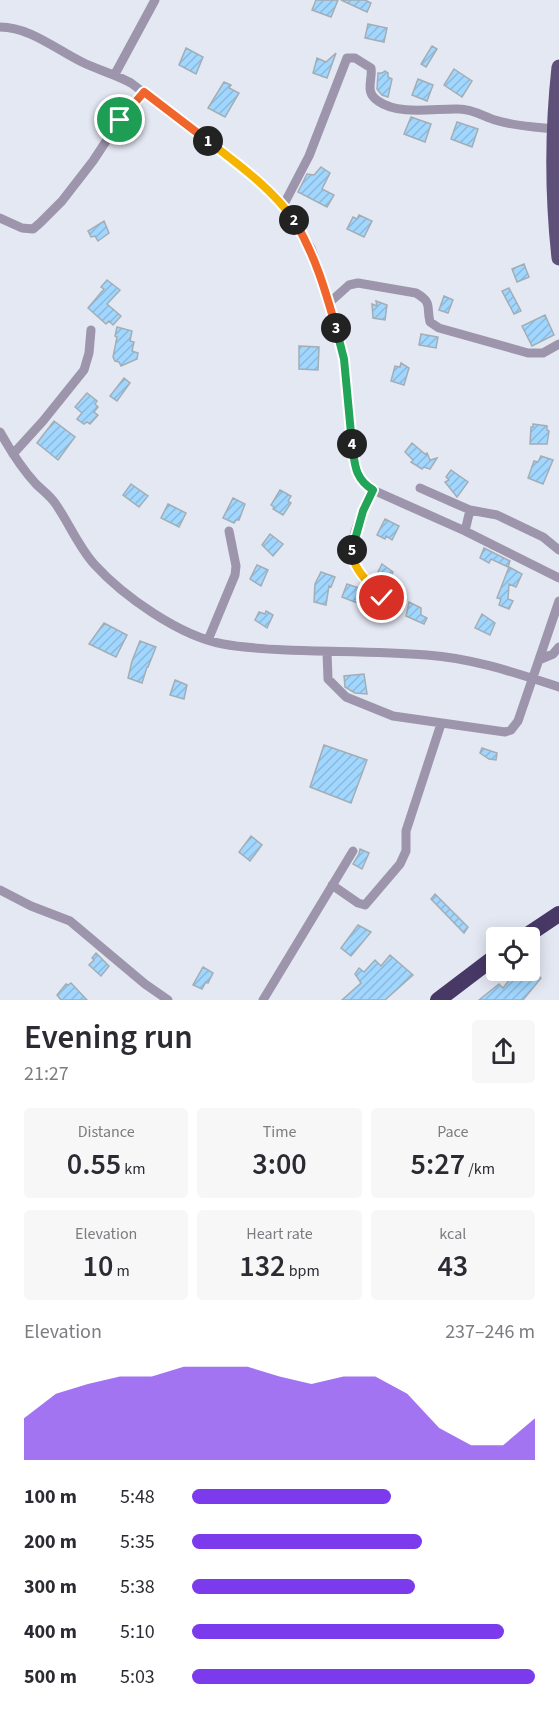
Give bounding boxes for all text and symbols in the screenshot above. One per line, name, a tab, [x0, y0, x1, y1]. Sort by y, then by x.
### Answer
pin	[94, 94, 145, 145]
icon: arrive	[103, 103, 136, 136]
pin: 1	[193, 126, 223, 156]
text: 1	[204, 130, 212, 152]
pin: 2	[279, 205, 309, 235]
text: 2	[290, 209, 298, 231]
pin: 3	[321, 313, 351, 343]
text: 3	[332, 317, 340, 339]
pin: 4	[337, 429, 367, 459]
text: 4	[348, 433, 356, 455]
pin: 5	[337, 535, 367, 565]
text: 5	[348, 539, 356, 561]
pin	[356, 572, 407, 623]
icon: check	[365, 581, 398, 614]
map controls	[486, 927, 540, 981]
button: locate	[486, 927, 540, 981]
text: Evening run	[24, 1014, 193, 1061]
button: share	[472, 1020, 535, 1083]
text: 21:27	[24, 1060, 69, 1088]
text: Distance	[78, 1121, 135, 1143]
text: Time	[263, 1121, 296, 1143]
text: Pace	[437, 1121, 468, 1143]
text: 0.55	[67, 1143, 121, 1186]
text: 3:00	[252, 1143, 307, 1186]
text: 5:27	[411, 1143, 465, 1186]
text: km	[121, 1158, 146, 1180]
text: /km	[465, 1158, 495, 1180]
text: Elevation	[75, 1223, 137, 1245]
text: Heart rate	[246, 1223, 313, 1245]
text: kcal	[439, 1223, 466, 1245]
text: 10	[83, 1245, 113, 1288]
text: 132	[239, 1245, 285, 1288]
text: 43	[437, 1245, 468, 1288]
text: m	[113, 1260, 130, 1282]
text: bpm	[285, 1260, 320, 1282]
text: Elevation	[24, 1318, 102, 1346]
text: 237–246 m	[445, 1318, 535, 1346]
text: 100 m	[24, 1483, 77, 1511]
text: 5:48	[120, 1483, 155, 1511]
text: 200 m	[24, 1528, 77, 1556]
text: 5:35	[120, 1528, 155, 1556]
text: 300 m	[24, 1573, 77, 1601]
text: 5:38	[120, 1573, 155, 1601]
text: 400 m	[24, 1618, 77, 1646]
text: 5:10	[120, 1618, 155, 1646]
text: 500 m	[24, 1663, 77, 1691]
text: 5:03	[120, 1663, 155, 1691]

